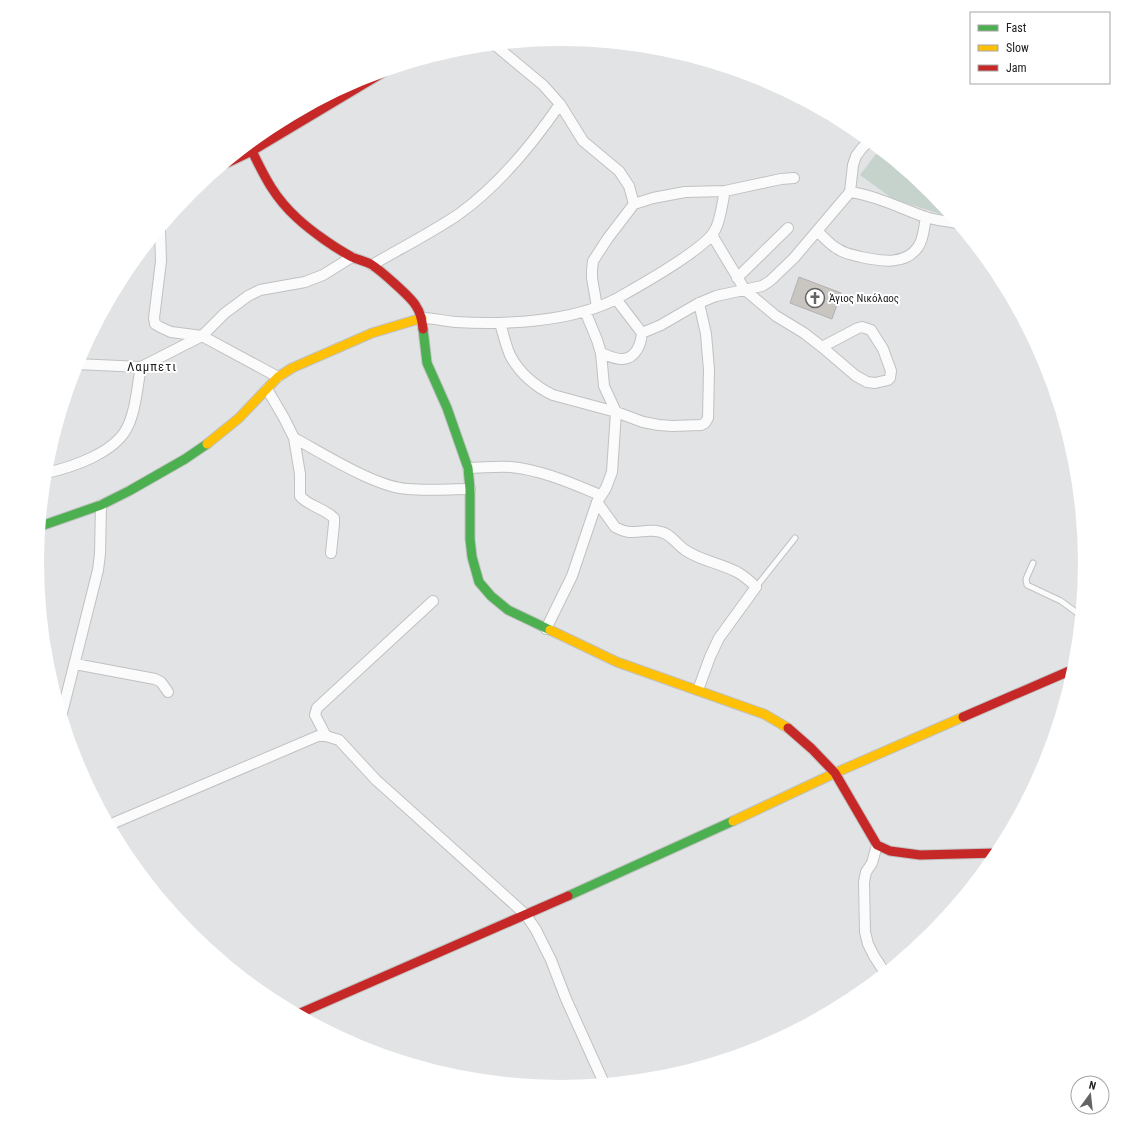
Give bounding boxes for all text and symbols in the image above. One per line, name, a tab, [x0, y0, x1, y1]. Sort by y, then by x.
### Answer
legend	[970, 12, 1110, 84]
text: Fast	[1006, 21, 1027, 35]
text: Slow	[1006, 41, 1029, 55]
text: Jam	[1006, 61, 1027, 75]
church icon: Άγιος Νικόλαος	[804, 287, 826, 309]
place label: Άγιος Νικόλαος	[829, 292, 899, 305]
district label: Λαμπετι	[127, 359, 177, 374]
north arrow	[1070, 1075, 1110, 1115]
text: N	[1088, 1079, 1098, 1093]

